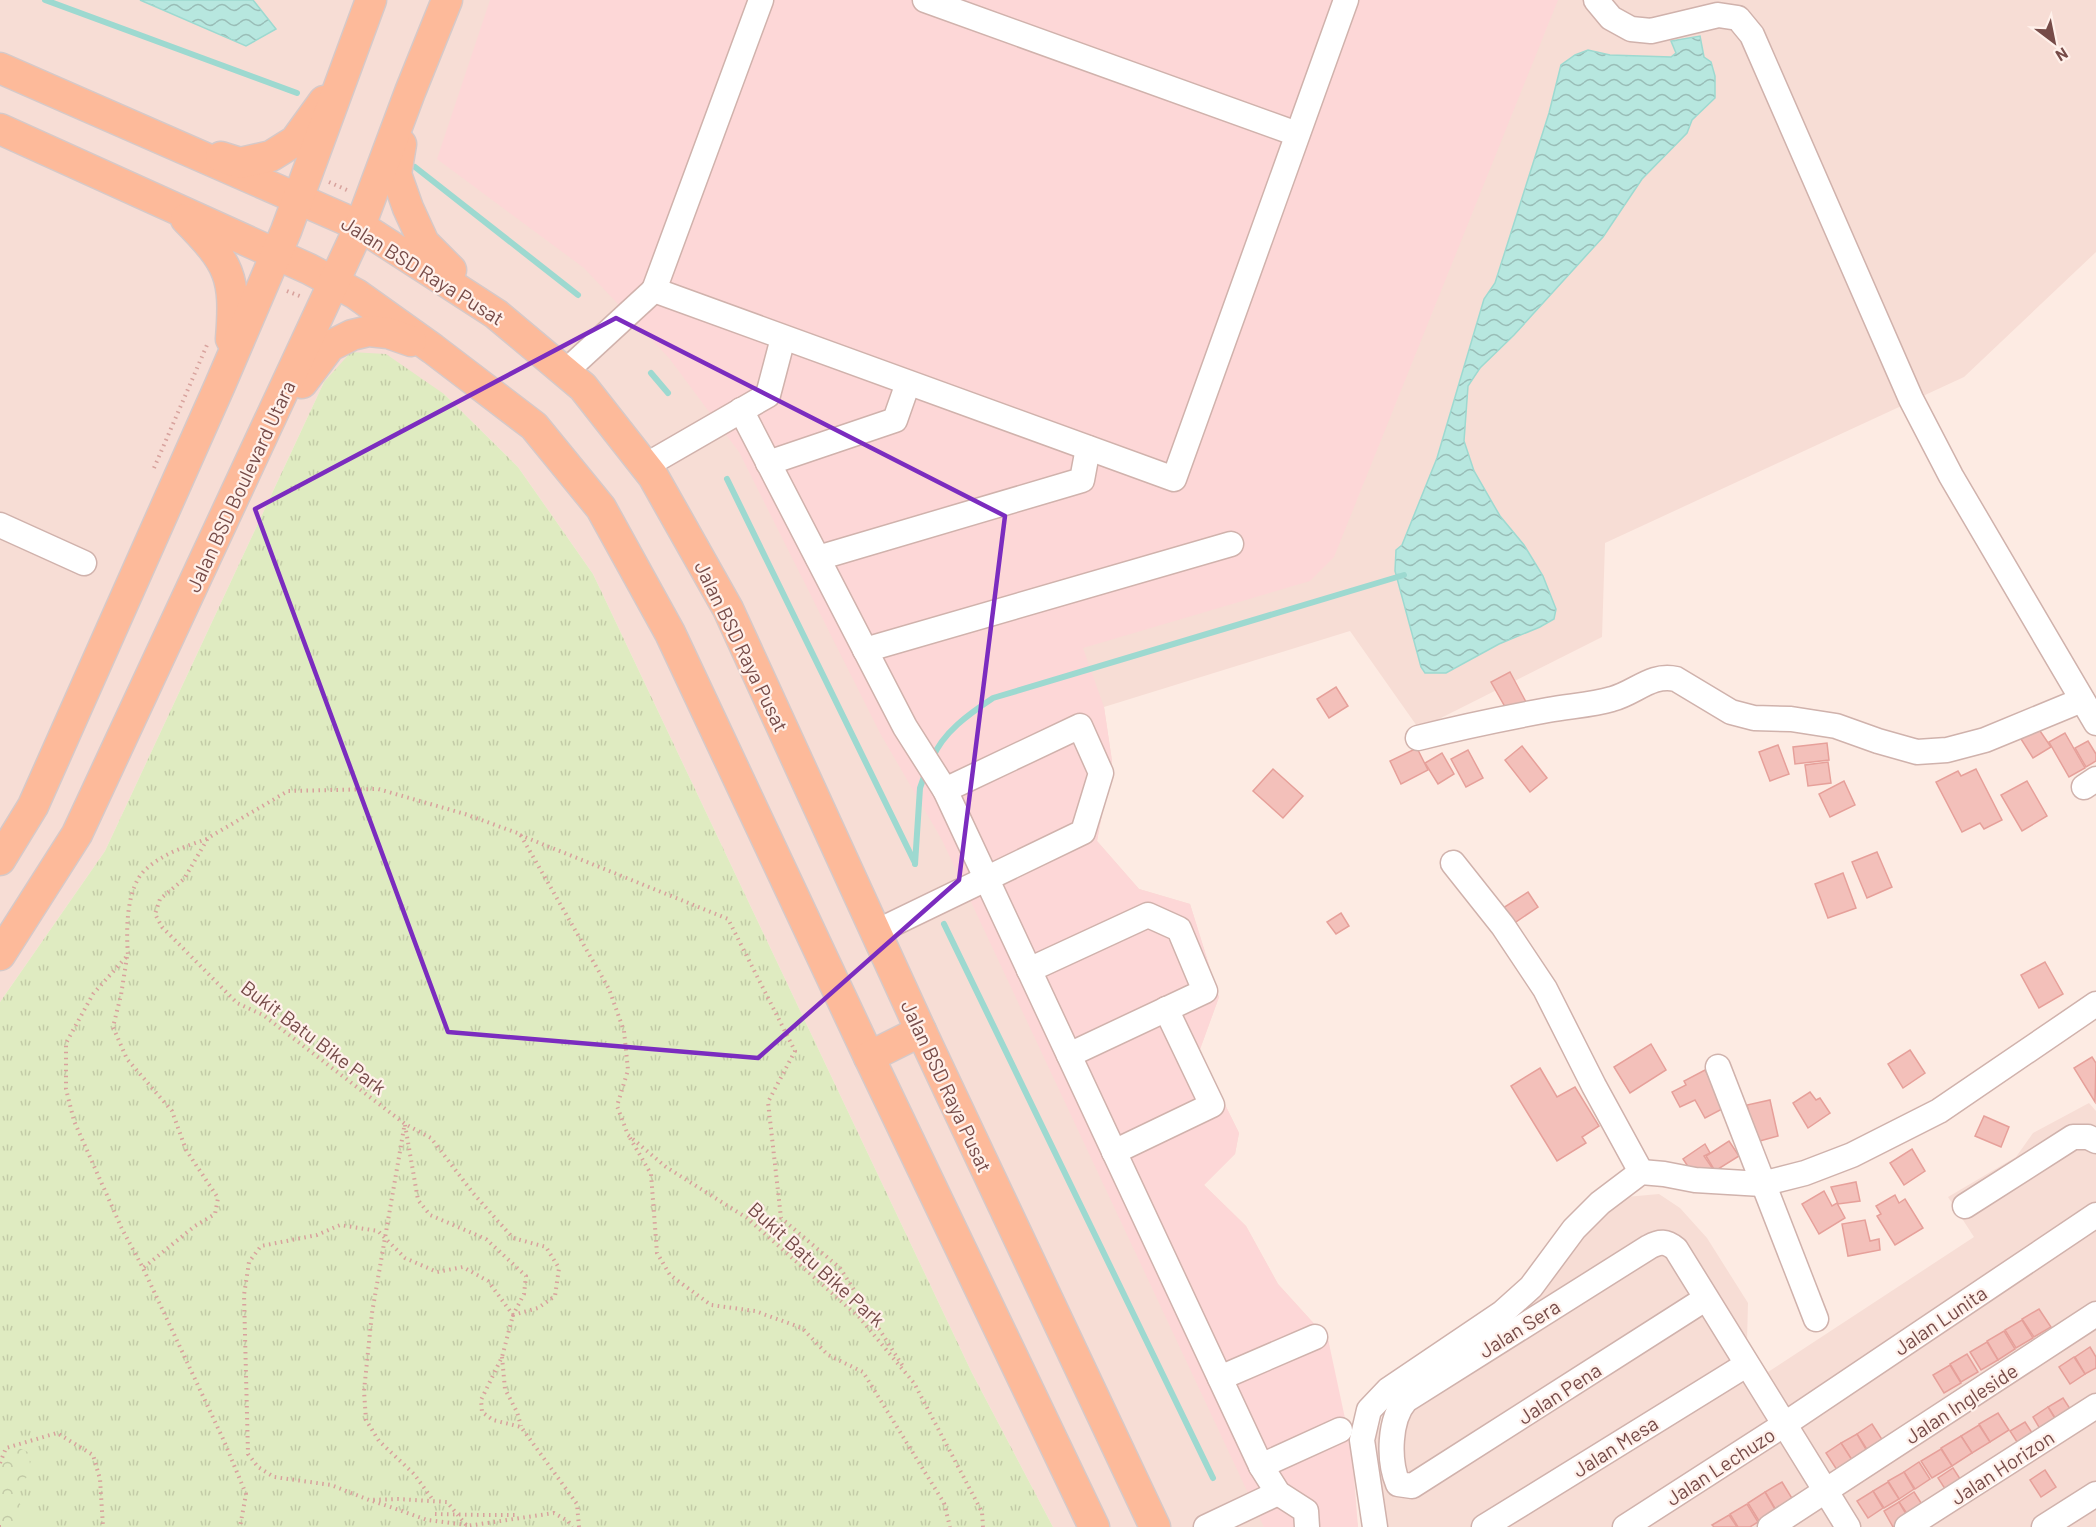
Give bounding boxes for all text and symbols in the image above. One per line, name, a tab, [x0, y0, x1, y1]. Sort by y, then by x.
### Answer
north arrow	[2024, 12, 2084, 72]
text: N	[2053, 44, 2072, 66]
street label: Jalan BSD Raya Pusat	[337, 210, 509, 330]
street label: Jalan BSD Boulevard Utara	[180, 376, 300, 596]
street label: Jalan BSD Raya Pusat	[690, 557, 794, 735]
street label: Bukit Batu Bike Park	[237, 975, 391, 1099]
street label: Jalan BSD Raya Pusat	[897, 996, 997, 1176]
street label: Bukit Batu Bike Park	[744, 1196, 890, 1332]
street label: Jalan Lunita	[1889, 1280, 1991, 1360]
street label: Jalan Sera	[1474, 1294, 1564, 1362]
street label: Jalan Pena	[1513, 1357, 1605, 1429]
street label: Jalan Ingleside	[1900, 1358, 2022, 1448]
street label: Jalan Mesa	[1568, 1410, 1662, 1482]
street label: Jalan Lechuzo	[1661, 1422, 1779, 1510]
street label: Jalan Horizon	[1946, 1425, 2058, 1509]

